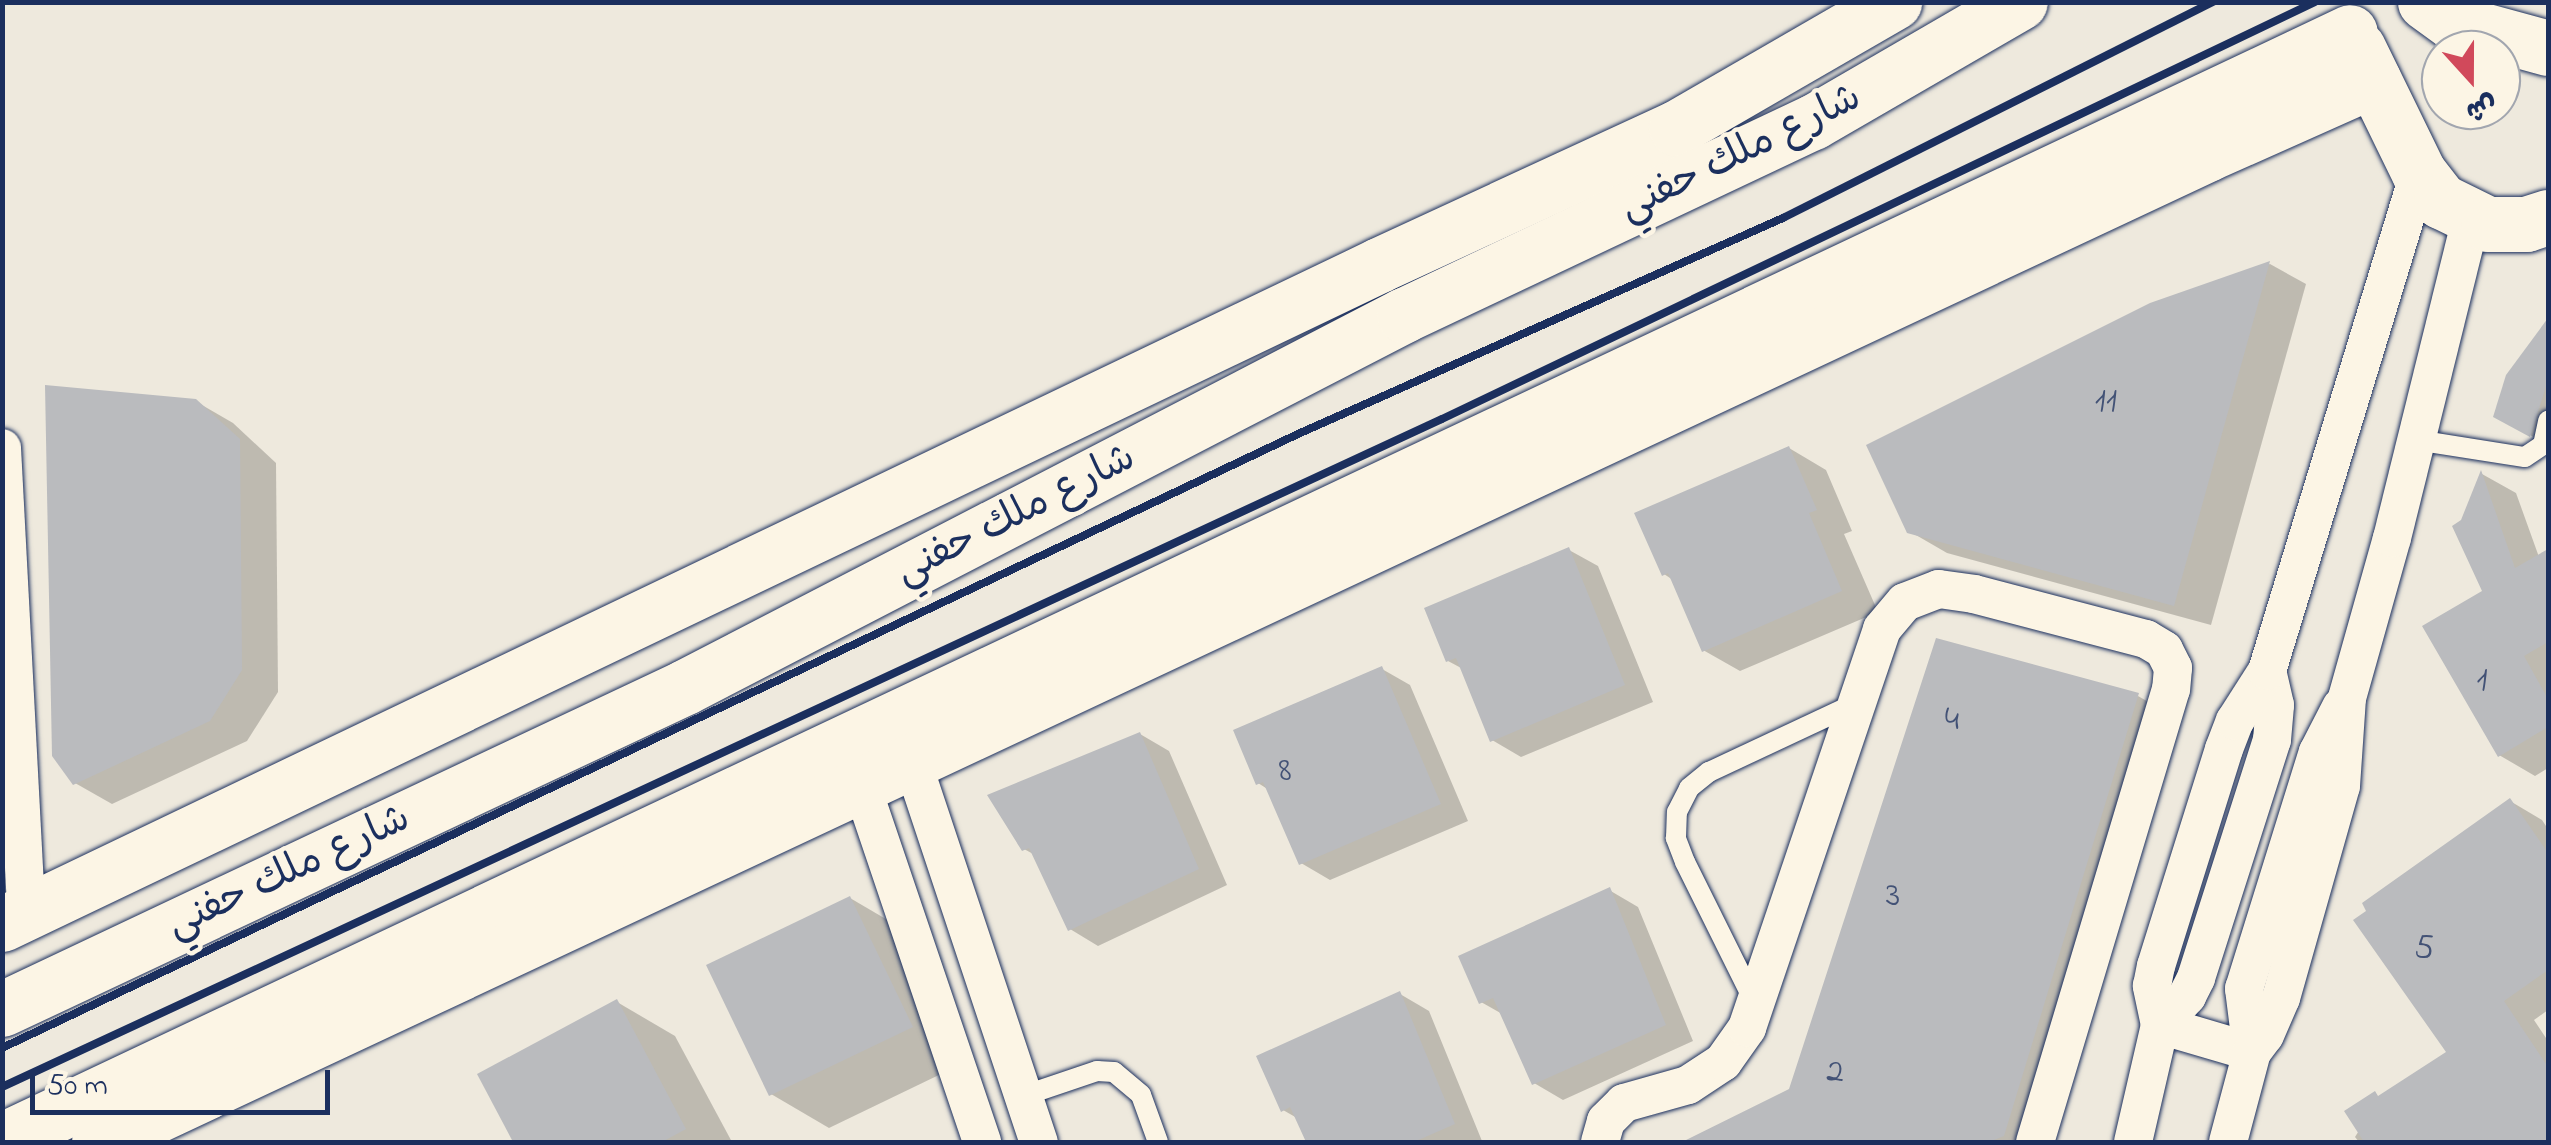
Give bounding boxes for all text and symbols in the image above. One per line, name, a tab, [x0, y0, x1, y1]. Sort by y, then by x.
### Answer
north arrow	[2421, 30, 2521, 130]
street label: شارع ملك حفني	[1612, 75, 1870, 233]
text: ش	[2459, 82, 2503, 131]
house number: 11	[2095, 382, 2117, 424]
street label: شارع ملك حفني	[888, 435, 1144, 597]
house number: 1	[2476, 661, 2488, 703]
house number: 4	[1945, 700, 1959, 742]
house number: 8	[1278, 751, 1292, 793]
street label: شارع ملك حفني	[160, 796, 418, 950]
house number: 3	[1886, 876, 1900, 918]
house number: 5	[2414, 929, 2434, 971]
scale bar	[35, 1050, 335, 1112]
house number: 2	[1826, 1052, 1844, 1094]
text: 50 m	[47, 1065, 108, 1109]

